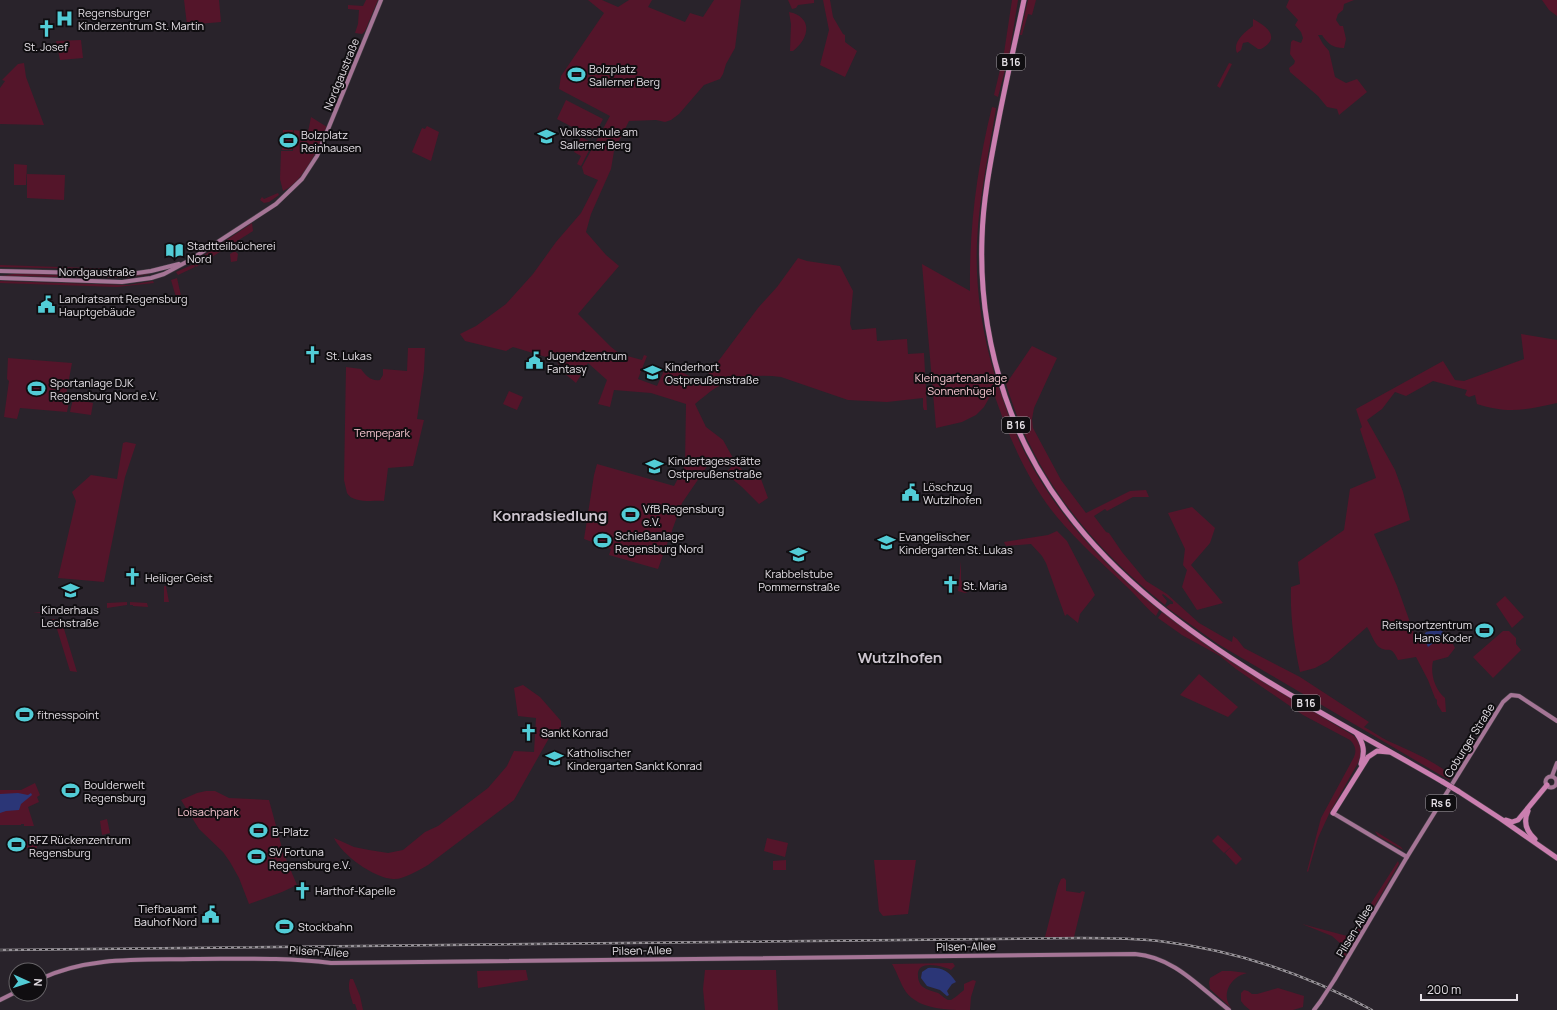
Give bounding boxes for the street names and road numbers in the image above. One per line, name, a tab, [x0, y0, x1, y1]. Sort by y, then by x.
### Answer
street label: Nordgaustraße	[320, 35, 363, 112]
road number: B 16	[997, 54, 1025, 70]
street label: Nordgaustraße	[59, 264, 136, 279]
road number: B 16	[1002, 417, 1030, 433]
road number: B 16	[1292, 695, 1320, 711]
street label: Coburger Straße	[1440, 700, 1498, 780]
road number: Rs 6	[1426, 795, 1456, 811]
street label: Pilsen-Allee	[1332, 900, 1376, 959]
street label: Pilsen-Allee	[936, 938, 997, 954]
street label: Pilsen-Allee	[289, 942, 350, 960]
street label: Pilsen-Allee	[612, 942, 673, 958]

